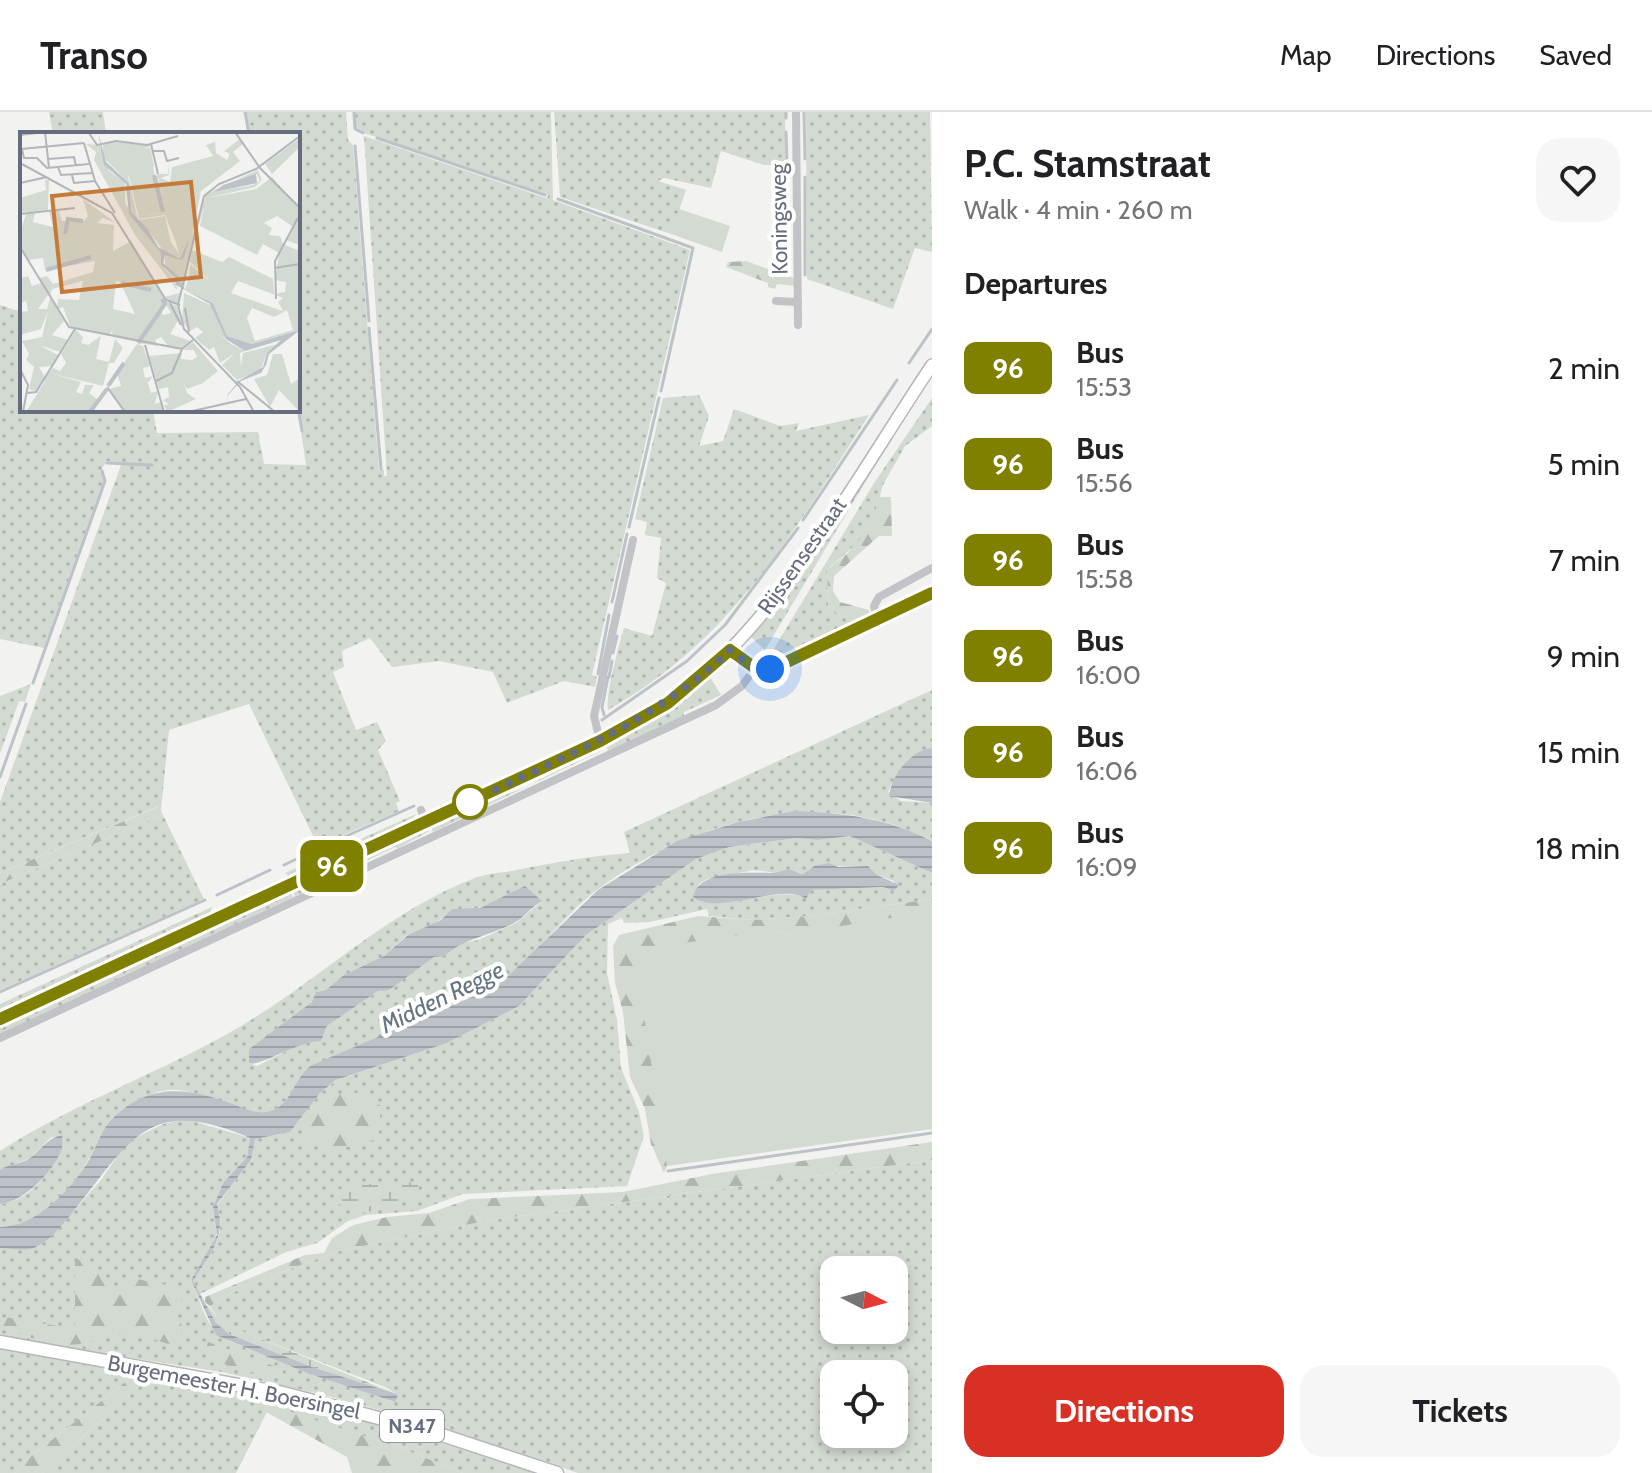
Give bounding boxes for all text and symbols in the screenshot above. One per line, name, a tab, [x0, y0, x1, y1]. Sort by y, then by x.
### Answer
text: Transo	[40, 32, 148, 79]
text: Map	[1280, 38, 1332, 72]
text: Directions	[1376, 38, 1495, 72]
text: Saved	[1539, 38, 1612, 72]
inset map	[20, 132, 300, 412]
button: heart	[1536, 138, 1620, 222]
text: P.C. Stamstraat	[964, 140, 1211, 187]
street label: Koningsweg	[765, 162, 793, 275]
text: Walk · 4 min · 260 m	[964, 194, 1193, 226]
text: Departures	[964, 265, 1108, 302]
text: Bus	[1076, 334, 1124, 371]
text: 2 min	[1548, 350, 1620, 387]
text: 96	[992, 351, 1024, 385]
text: 15:53	[1076, 371, 1132, 403]
text: Bus	[1076, 430, 1124, 467]
text: 5 min	[1548, 446, 1620, 483]
text: 96	[992, 447, 1024, 481]
text: 15:56	[1076, 467, 1133, 499]
street label: Rijssensestraat	[752, 492, 852, 620]
text: Bus	[1076, 526, 1124, 563]
text: 7 min	[1549, 542, 1620, 579]
text: 96	[992, 543, 1024, 577]
text: 15:58	[1076, 563, 1134, 595]
text: Bus	[1076, 622, 1124, 659]
text: 9 min	[1547, 638, 1620, 675]
text: 96	[992, 639, 1024, 673]
your location	[750, 649, 790, 689]
text: 16:00	[1076, 659, 1141, 691]
text: Bus	[1076, 718, 1124, 755]
text: 15 min	[1538, 734, 1620, 771]
text: 96	[992, 735, 1024, 769]
text: 16:06	[1076, 755, 1138, 787]
unlabelled marker	[453, 785, 487, 819]
text: Bus	[1076, 814, 1124, 851]
text: 18 min	[1536, 830, 1620, 867]
text: 96	[992, 831, 1024, 865]
line badge: 96	[296, 840, 368, 892]
text: 96	[316, 849, 348, 883]
text: 16:09	[1076, 851, 1138, 883]
water label: Midden Regge	[375, 955, 508, 1040]
north arrow	[820, 1256, 908, 1344]
map controls	[820, 1256, 908, 1448]
street label: Burgemeester H. Boersingel	[105, 1349, 364, 1425]
button: locate	[820, 1360, 908, 1448]
button: Directions	[964, 1365, 1284, 1457]
button: Tickets	[1300, 1365, 1620, 1457]
road number: N347	[380, 1410, 444, 1442]

